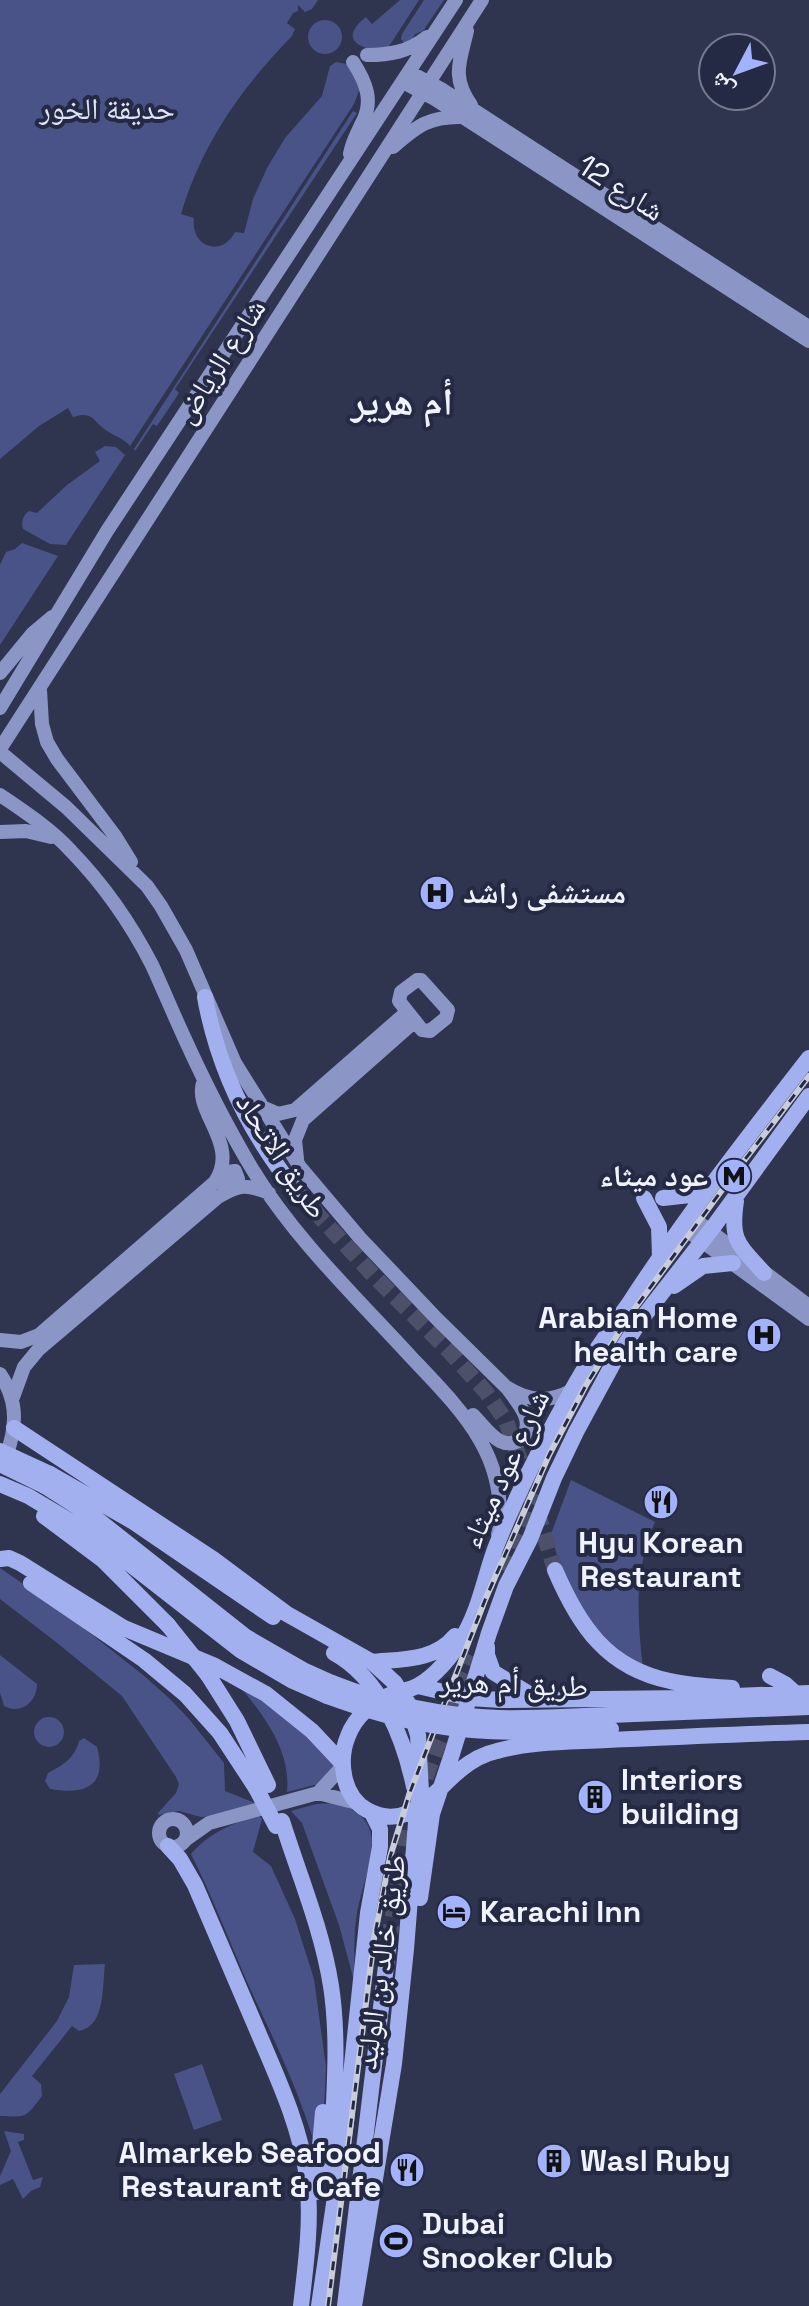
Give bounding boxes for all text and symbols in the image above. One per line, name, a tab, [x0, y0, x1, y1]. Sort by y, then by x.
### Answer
north arrow	[697, 32, 777, 112]
text: ش	[704, 67, 740, 103]
park label: حديقة الخور	[38, 89, 175, 128]
street label: شارع 12	[571, 145, 672, 230]
street label: شارع الرياض	[165, 291, 274, 431]
district label: أم هرير	[349, 378, 453, 428]
place label: مستشفى راشد	[463, 873, 626, 912]
hospital icon: مستشفى راشد	[418, 874, 456, 912]
street label: طريق الاتحاد	[227, 1086, 337, 1226]
place label: عود ميثاء	[599, 1156, 708, 1195]
metro station icon: عود ميثاء	[715, 1157, 753, 1195]
place label: Arabian Home health care	[539, 1298, 738, 1371]
hospital icon: Arabian Home health care	[745, 1316, 783, 1354]
street label: شارع عود ميثاء	[451, 1383, 558, 1554]
restaurant icon: Hyu Korean Restaurant	[642, 1483, 680, 1521]
place label: Hyu Korean Restaurant	[578, 1523, 744, 1596]
street label: طريق أم هرير	[438, 1661, 589, 1706]
place label: Interiors building	[621, 1760, 743, 1833]
building icon: Interiors building	[576, 1778, 614, 1816]
street label: طريق خالد بن الوليد	[346, 1852, 415, 2072]
place label: Karachi Inn	[480, 1892, 641, 1931]
hotel icon: Karachi Inn	[435, 1893, 473, 1931]
place label: Almarkeb Seafood Restaurant & Cafe	[119, 2133, 381, 2206]
place label: Wasl Ruby	[580, 2141, 730, 2180]
building icon: Wasl Ruby	[535, 2142, 573, 2180]
restaurant icon: Almarkeb Seafood Restaurant & Cafe	[388, 2151, 426, 2189]
place label: Dubai Snooker Club	[422, 2204, 613, 2277]
sports icon: Dubai Snooker Club	[377, 2222, 415, 2260]

